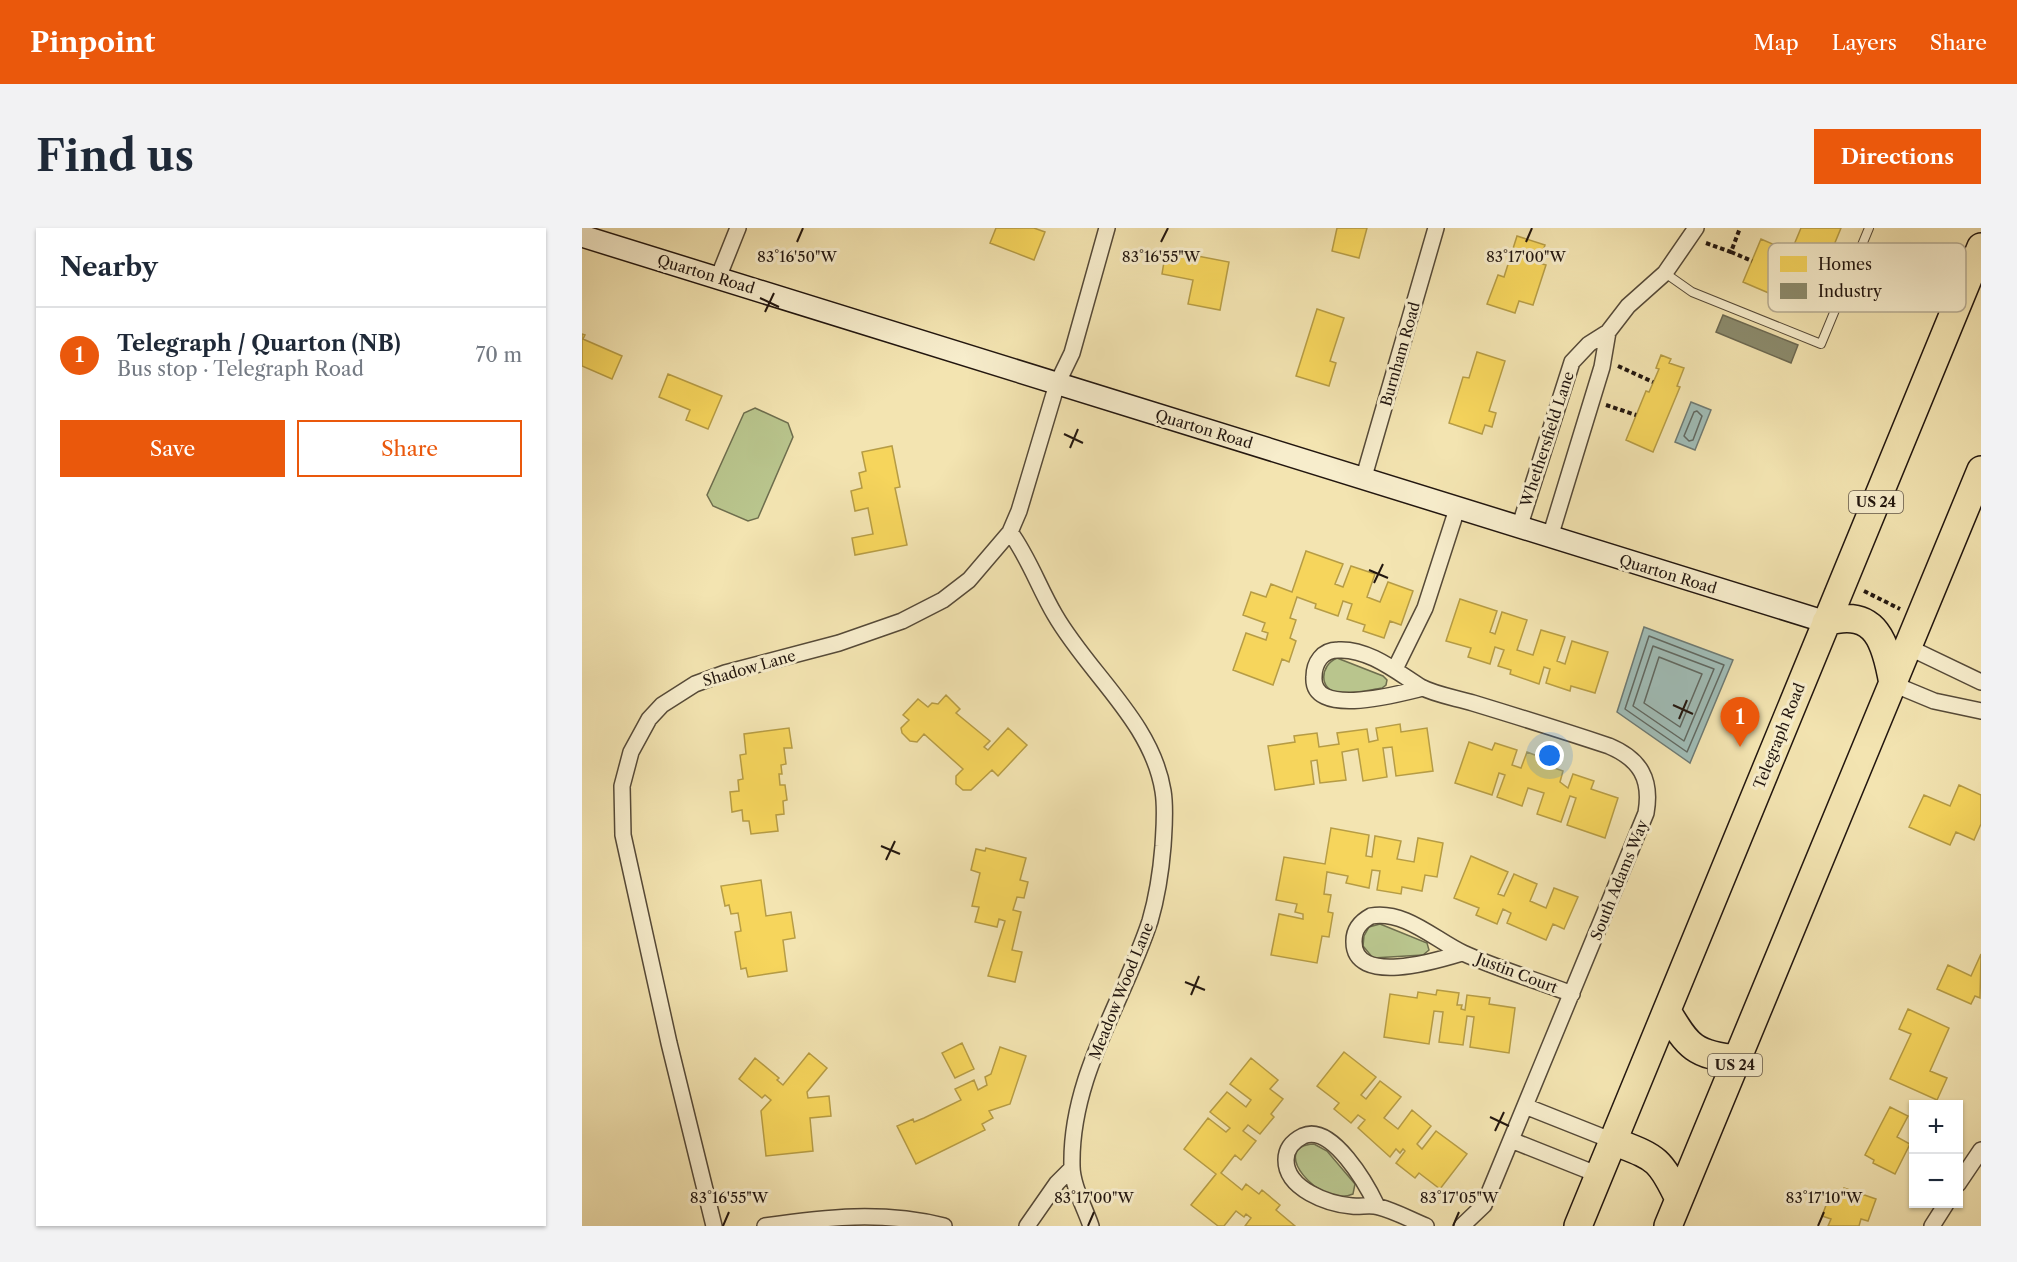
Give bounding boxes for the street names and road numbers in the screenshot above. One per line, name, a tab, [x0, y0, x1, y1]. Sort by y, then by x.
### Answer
street label: Quarton Road	[655, 250, 757, 298]
street label: Burnham Road	[1376, 300, 1424, 408]
street label: Whethersfield Lane	[1516, 369, 1578, 510]
street label: Quarton Road	[1153, 405, 1255, 453]
road number: US 24	[1849, 491, 1903, 513]
street label: Quarton Road	[1617, 550, 1719, 598]
street label: Shadow Lane	[700, 646, 798, 690]
street label: Telegraph Road	[1749, 680, 1809, 792]
street label: South Adams Way	[1586, 816, 1652, 943]
street label: Meadow Wood Lane	[1085, 919, 1157, 1063]
street label: Justin Court	[1472, 948, 1561, 997]
road number: US 24	[1708, 1054, 1762, 1076]

